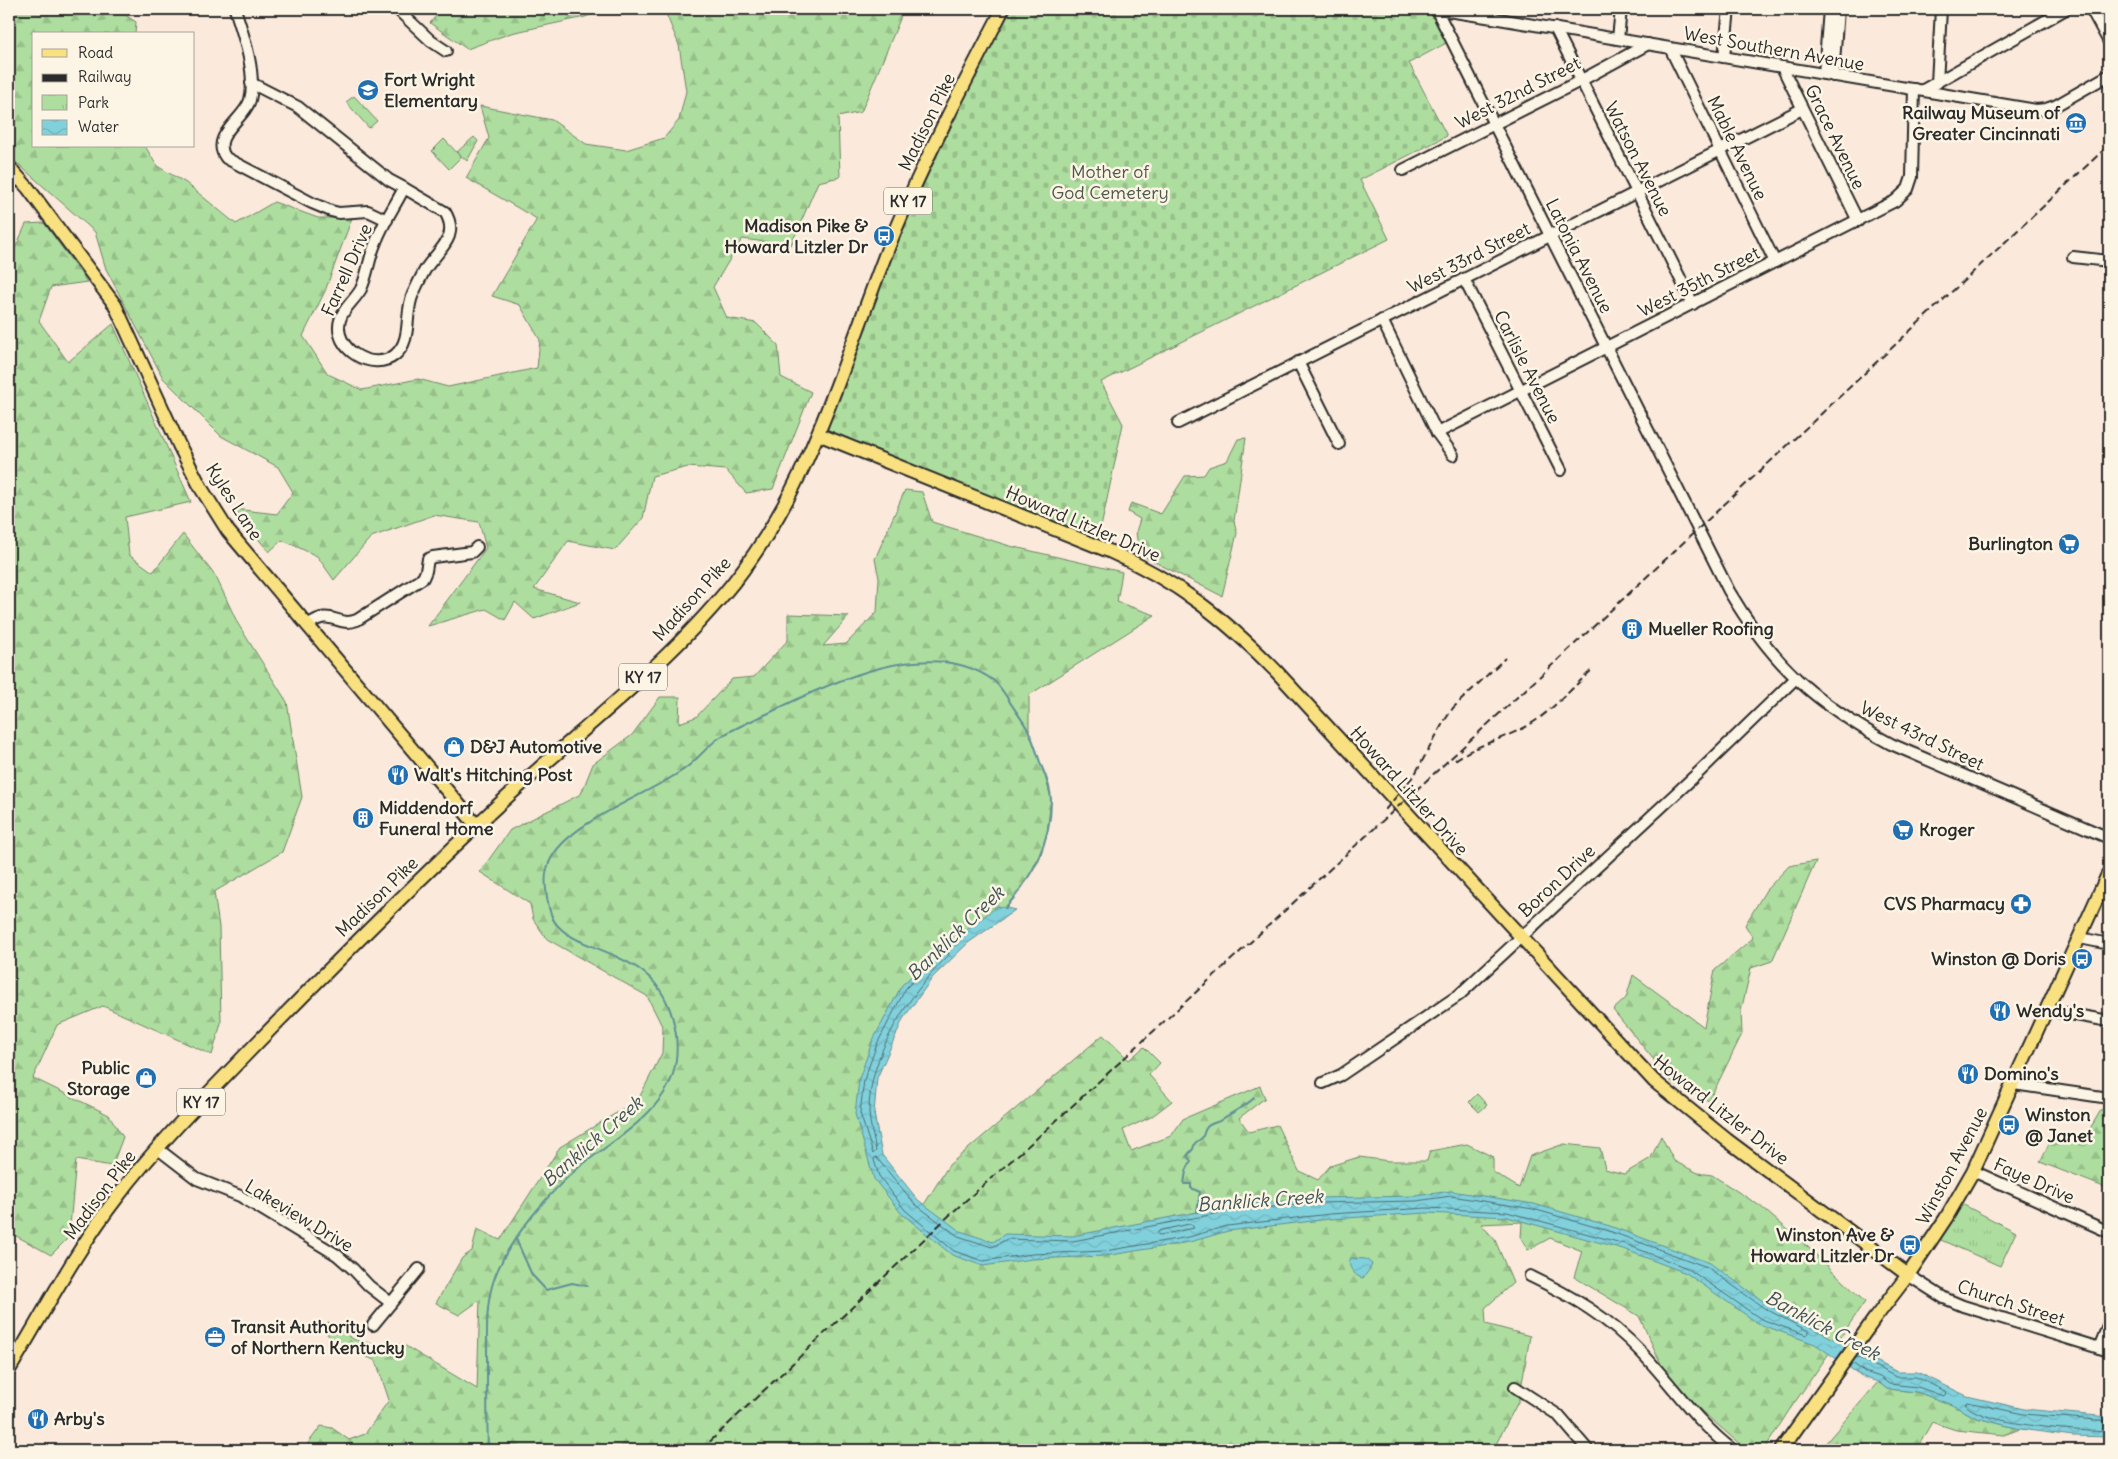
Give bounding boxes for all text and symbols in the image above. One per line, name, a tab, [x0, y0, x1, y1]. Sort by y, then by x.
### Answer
street label: West Southern Avenue	[1682, 21, 1866, 76]
legend	[32, 32, 195, 148]
text: Road	[78, 43, 113, 62]
street label: West 32nd Street	[1451, 51, 1584, 134]
text: Railway	[78, 67, 132, 86]
place label: Fort Wright Elementary	[384, 68, 478, 112]
street label: Madison Pike	[893, 69, 960, 174]
school or university icon: Fort Wright Elementary	[356, 78, 380, 102]
street label: Grace Avenue	[1800, 81, 1871, 193]
street label: Mable Avenue	[1702, 92, 1773, 204]
text: Park	[78, 93, 109, 112]
street label: Watson Avenue	[1600, 98, 1677, 220]
place label: Railway Museum of Greater Cincinnati	[1902, 101, 2061, 145]
museum icon: Railway Museum of Greater Cincinnati	[2064, 111, 2088, 135]
text: Water	[78, 117, 119, 136]
park label: Mother of God Cemetery	[1051, 160, 1169, 204]
road number: KY 17	[884, 188, 932, 215]
street label: Latonia Avenue	[1541, 195, 1618, 317]
place label: Madison Pike & Howard Litzler Dr	[725, 214, 869, 258]
street label: West 33rd Street	[1404, 217, 1534, 298]
street label: Farrell Drive	[316, 220, 377, 319]
bus stop icon: Madison Pike & Howard Litzler Dr	[872, 224, 896, 248]
street label: West 35th Street	[1634, 241, 1763, 322]
street label: Carlisle Avenue	[1489, 306, 1566, 427]
street label: Kyles Lane	[201, 459, 268, 545]
street label: Howard Litzler Drive	[1002, 481, 1164, 567]
place label: Burlington	[1968, 532, 2054, 555]
supermarket icon: Burlington	[2057, 532, 2081, 556]
street label: Madison Pike	[648, 552, 736, 646]
building icon: Mueller Roofing	[1620, 617, 1644, 641]
place label: Mueller Roofing	[1648, 617, 1774, 640]
road number: KY 17	[619, 664, 667, 690]
street label: West 43rd Street	[1857, 696, 1988, 775]
street label: Howard Litzler Drive	[1345, 721, 1473, 860]
shop icon: D&J Automotive	[442, 735, 466, 759]
place label: D&J Automotive	[470, 735, 602, 758]
restaurant icon: Walt's Hitching Post	[386, 763, 410, 787]
place label: Walt's Hitching Post	[414, 763, 573, 786]
place label: Middendorf Funeral Home	[379, 796, 494, 840]
building icon: Middendorf Funeral Home	[351, 806, 375, 830]
supermarket icon: Kroger	[1891, 818, 1915, 842]
place label: Kroger	[1919, 818, 1975, 841]
street label: Boron Drive	[1514, 839, 1600, 922]
street label: Madison Pike	[331, 852, 423, 942]
water label: Banklick Creek	[901, 880, 1010, 985]
place label: CVS Pharmacy	[1883, 892, 2005, 915]
pharmacy icon: CVS Pharmacy	[2009, 892, 2033, 916]
place label: Winston @ Doris	[1931, 947, 2066, 970]
bus stop icon: Winston @ Doris	[2070, 947, 2094, 971]
restaurant icon: Wendy's	[1988, 999, 2012, 1023]
place label: Wendy's	[2016, 999, 2084, 1022]
street label: Howard Litzler Drive	[1649, 1049, 1794, 1170]
place label: Public Storage	[67, 1056, 130, 1100]
restaurant icon: Domino's	[1956, 1062, 1980, 1086]
place label: Domino's	[1984, 1062, 2059, 1085]
shop icon: Public Storage	[134, 1066, 158, 1090]
road number: KY 17	[177, 1088, 225, 1116]
water label: Banklick Creek	[537, 1090, 648, 1191]
street label: Winston Avenue	[1911, 1103, 1992, 1229]
place label: Winston @ Janet	[2025, 1103, 2094, 1147]
bus stop icon: Winston @ Janet	[1997, 1113, 2021, 1137]
street label: Madison Pike	[59, 1145, 141, 1244]
street label: Faye Drive	[1990, 1152, 2078, 1209]
street label: Lakeview Drive	[241, 1174, 358, 1257]
water label: Banklick Creek	[1196, 1184, 1325, 1216]
place label: Winston Ave & Howard Litzler Dr	[1751, 1223, 1895, 1267]
bus stop icon: Winston Ave & Howard Litzler Dr	[1898, 1233, 1922, 1257]
street label: Church Street	[1954, 1274, 2068, 1331]
water label: Banklick Creek	[1762, 1285, 1885, 1366]
place label: Transit Authority of Northern Kentucky	[231, 1315, 405, 1359]
office icon: Transit Authority of Northern Kentucky	[203, 1325, 227, 1349]
restaurant icon: Arby's	[26, 1407, 50, 1431]
place label: Arby's	[54, 1407, 105, 1430]

